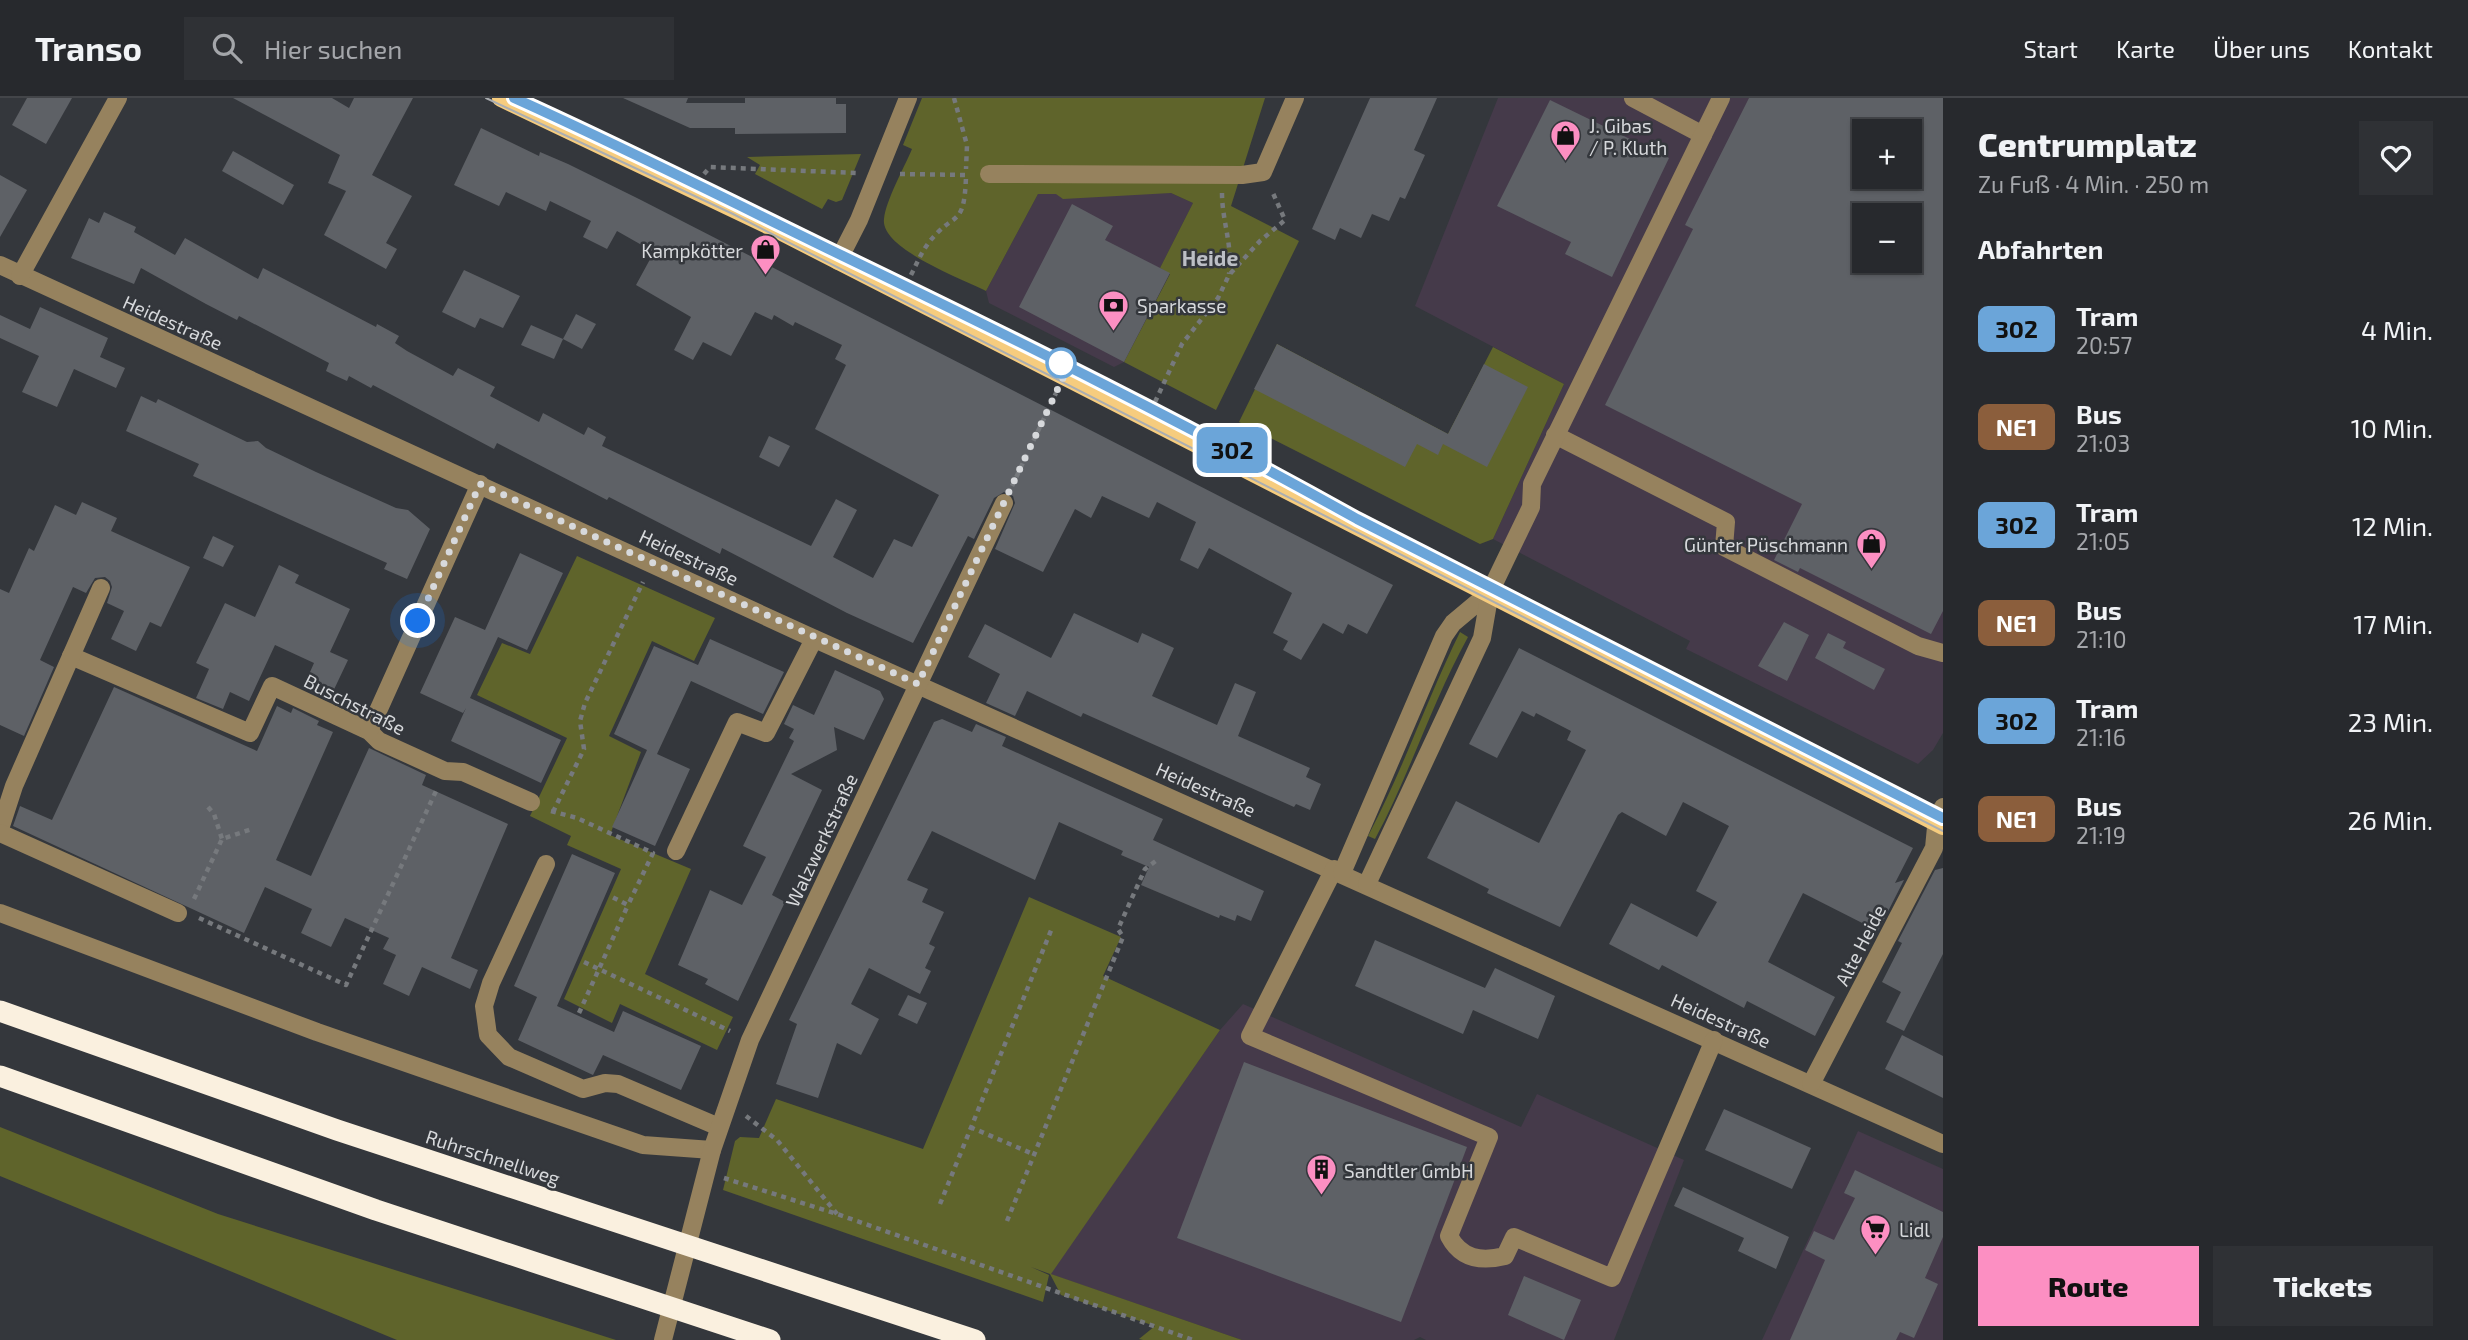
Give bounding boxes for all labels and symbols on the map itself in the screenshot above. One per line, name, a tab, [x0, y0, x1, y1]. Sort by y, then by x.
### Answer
place label: J. Gibas / P. Kluth	[1589, 114, 1667, 159]
shop icon: J. Gibas / P. Kluth	[1549, 119, 1583, 163]
shop icon: Kampkötter	[749, 233, 783, 277]
place label: Kampkötter	[641, 239, 743, 262]
district label: Heide	[1182, 245, 1238, 270]
bank icon: Sparkasse	[1097, 288, 1131, 332]
street label: Heidestraße	[120, 290, 226, 354]
place label: Sparkasse	[1137, 294, 1226, 317]
unlabelled marker	[1046, 348, 1076, 378]
line badge: 302	[1192, 427, 1272, 473]
street label: Heidestraße	[636, 524, 742, 590]
shop icon: Günter Püschmann	[1854, 527, 1888, 571]
place label: Günter Püschmann	[1684, 533, 1848, 556]
your location	[400, 603, 435, 638]
street label: Buschstraße	[301, 669, 409, 739]
street label: Heidestraße	[1153, 757, 1259, 821]
street label: Walzwerkstraße	[780, 770, 862, 910]
street label: Alte Heide	[1830, 901, 1890, 989]
street label: Heidestraße	[1668, 988, 1774, 1052]
street label: Ruhrschnellweg	[423, 1124, 563, 1190]
building icon: Sandtler GmbH	[1304, 1153, 1338, 1197]
place label: Sandtler GmbH	[1344, 1159, 1474, 1182]
supermarket icon: Lidl	[1859, 1212, 1893, 1256]
place label: Lidl	[1899, 1218, 1930, 1241]

